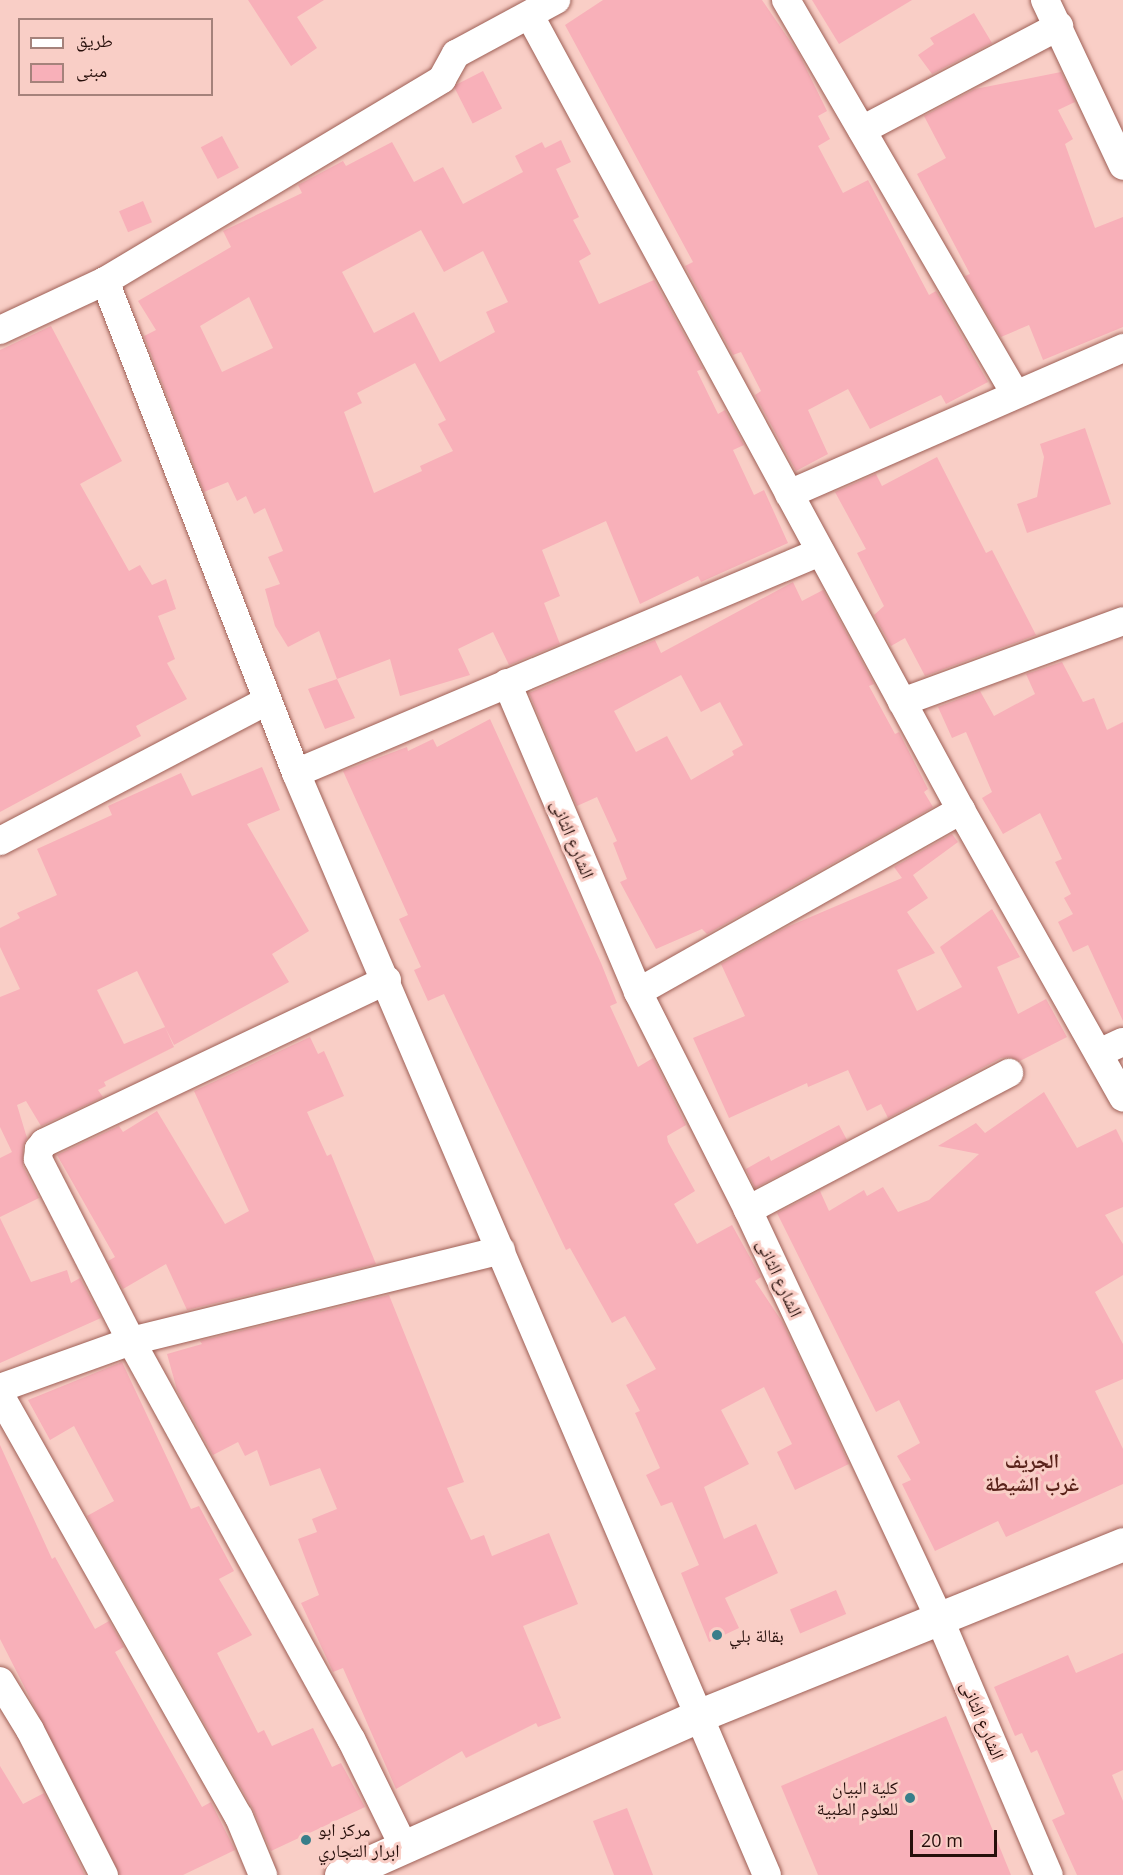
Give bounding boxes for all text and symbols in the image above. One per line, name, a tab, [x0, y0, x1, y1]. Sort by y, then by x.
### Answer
legend	[18, 18, 213, 96]
text: طريق	[76, 28, 113, 52]
text: مبنى	[76, 58, 107, 82]
street label: الشارع الثانى	[547, 796, 599, 882]
street label: الشارع الثانى	[753, 1236, 807, 1320]
district label: الجريف غرب الشيطة	[985, 1449, 1079, 1496]
place label: بقالة بلي	[729, 1624, 784, 1646]
marker: بقالة بلي	[710, 1628, 724, 1642]
street label: الشارع الثانى	[957, 1677, 1009, 1763]
place label: كلية البيان للعلوم الطبية	[817, 1777, 898, 1820]
marker: كلية البيان للعلوم الطبية	[903, 1791, 917, 1805]
scale bar	[913, 1818, 1000, 1856]
place label: مركز ابو ابرار التجاري	[318, 1819, 400, 1862]
text: 20 m	[921, 1828, 963, 1852]
marker: مركز ابو ابرار التجاري	[299, 1833, 313, 1847]

